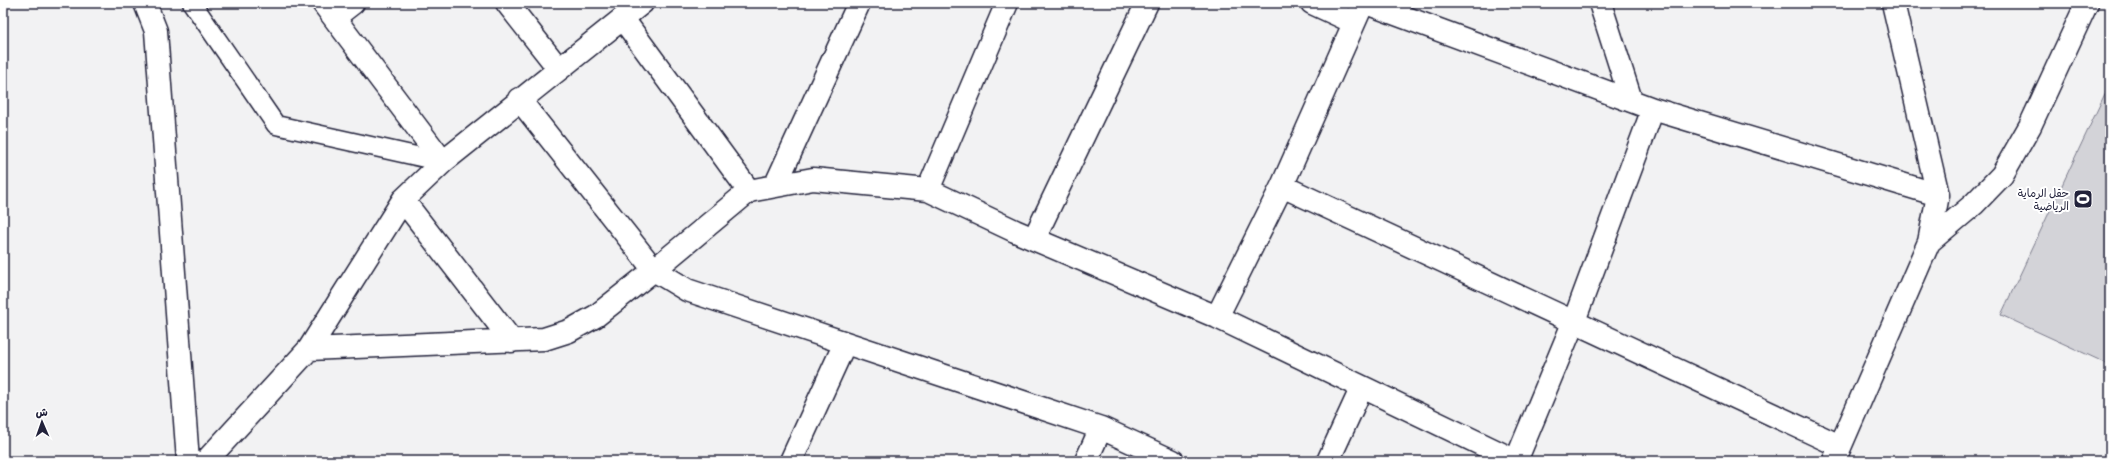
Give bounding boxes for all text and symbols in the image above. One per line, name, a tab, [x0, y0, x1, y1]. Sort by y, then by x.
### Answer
place label: حقل الرماية الرياضية	[2018, 187, 2069, 213]
sports icon: حقل الرماية الرياضية	[2072, 188, 2094, 210]
north arrow	[22, 402, 62, 442]
text: ش	[35, 406, 48, 419]

